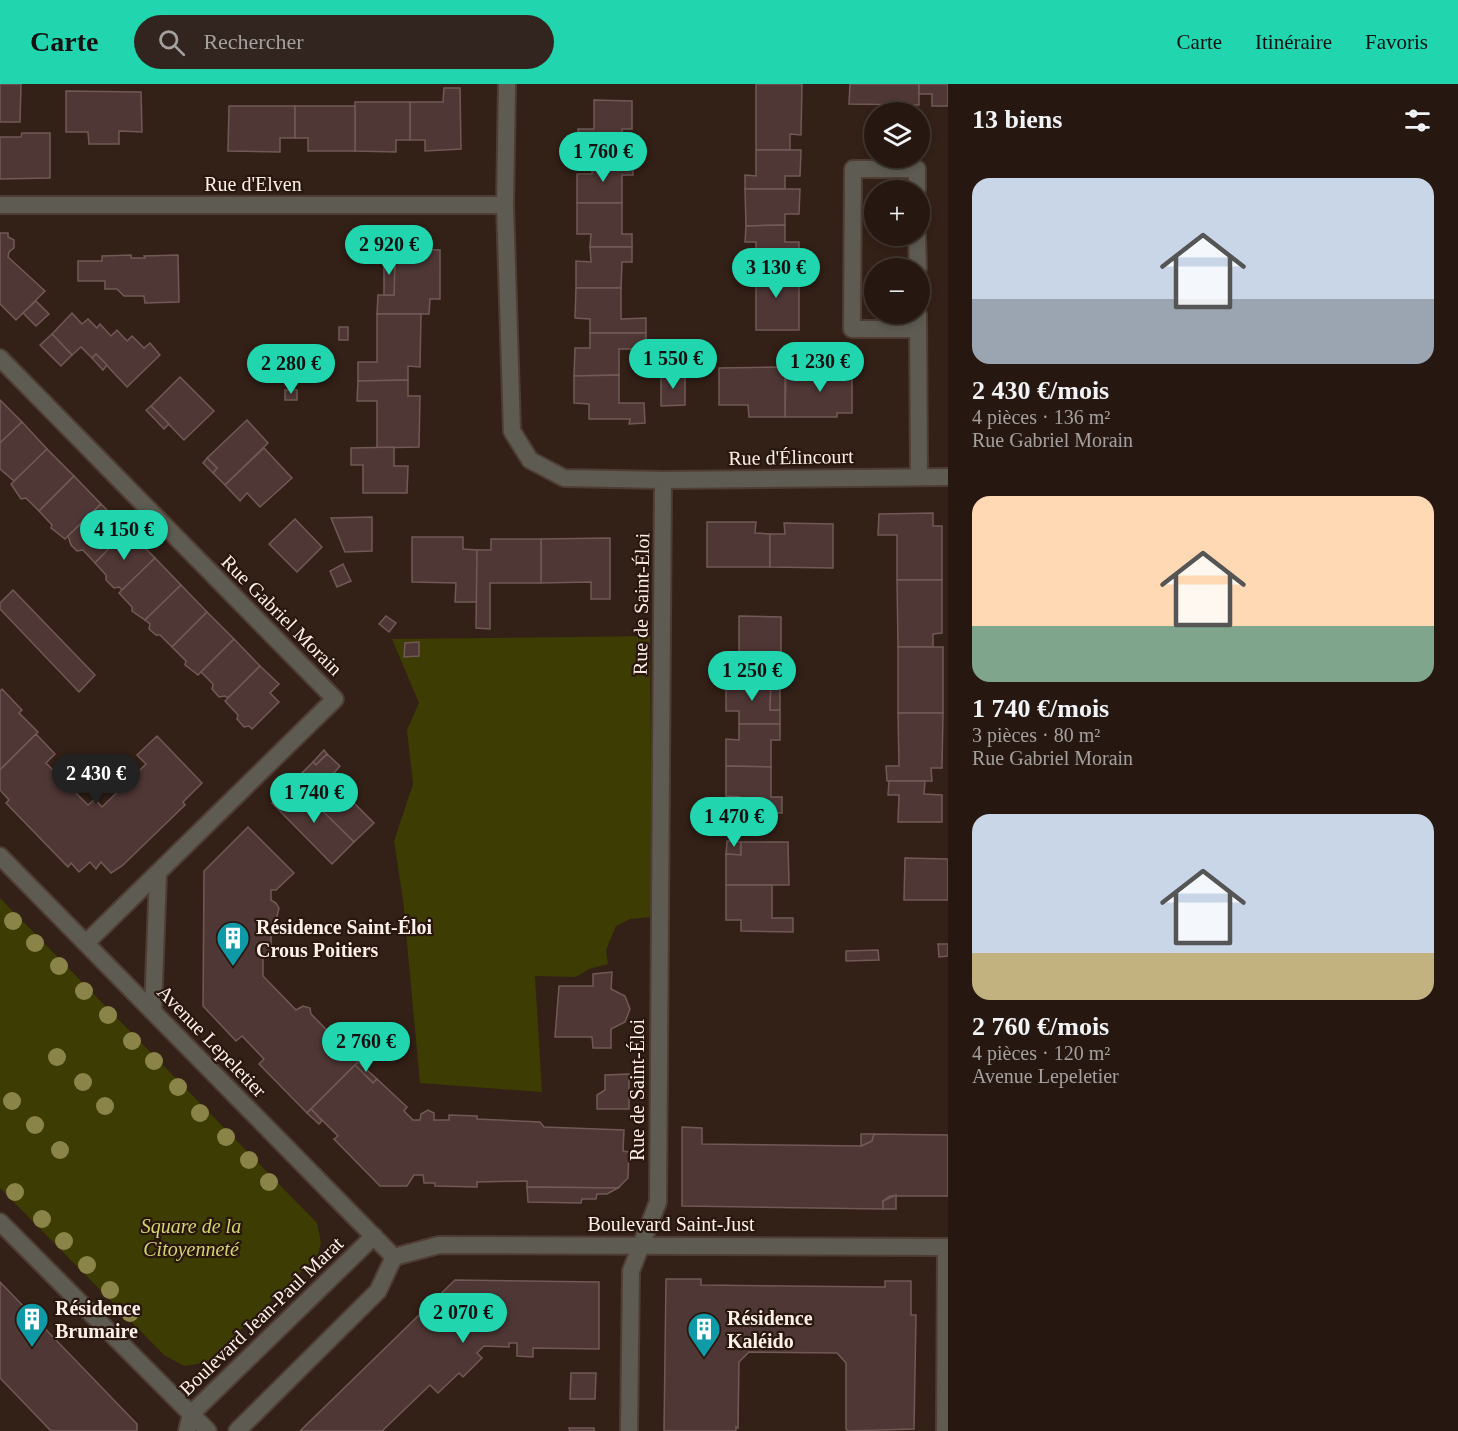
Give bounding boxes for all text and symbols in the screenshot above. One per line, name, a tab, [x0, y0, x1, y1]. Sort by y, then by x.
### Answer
search box	[134, 15, 554, 69]
text: Carte	[30, 26, 98, 57]
icon: search	[155, 26, 188, 59]
text: Rechercher	[203, 29, 304, 54]
text: Carte	[1177, 30, 1222, 54]
text: Itinéraire	[1255, 30, 1332, 54]
text: Favoris	[1365, 30, 1428, 54]
map controls	[864, 102, 930, 324]
button: layers	[864, 102, 930, 168]
icon: filters	[1401, 104, 1434, 137]
text: 13 biens	[972, 105, 1062, 134]
pin: 1 760 €	[548, 132, 658, 183]
text: 1 760 €	[573, 140, 633, 162]
street label: Rue d'Elven	[204, 173, 302, 195]
button: +	[864, 180, 930, 246]
icon: home	[1149, 217, 1257, 325]
pin: 2 920 €	[334, 225, 444, 276]
text: 2 920 €	[359, 233, 419, 255]
pin: 3 130 €	[721, 248, 831, 299]
text: 3 130 €	[746, 256, 806, 278]
button: −	[864, 258, 930, 324]
pin: 1 550 €	[618, 339, 728, 390]
pin: 1 230 €	[765, 342, 875, 393]
pin: 2 280 €	[236, 344, 346, 395]
text: 1 550 €	[643, 347, 703, 369]
text: 1 230 €	[790, 350, 850, 372]
text: 2 280 €	[261, 352, 321, 374]
text: 2 430 €/mois	[972, 376, 1109, 405]
text: 4 pièces · 136 m²	[972, 406, 1110, 428]
text: Rue Gabriel Morain	[972, 429, 1133, 451]
street label: Rue d'Élincourt	[728, 445, 854, 469]
pin: 4 150 €	[69, 510, 179, 561]
text: 4 150 €	[94, 518, 154, 540]
street label: Rue de Saint-Éloi	[629, 532, 653, 675]
icon: home	[1149, 535, 1257, 643]
street label: Rue Gabriel Morain	[217, 550, 347, 680]
pin: 1 250 €	[697, 651, 807, 702]
text: 1 250 €	[722, 659, 782, 681]
text: 1 740 €/mois	[972, 694, 1109, 723]
text: 3 pièces · 80 m²	[972, 724, 1100, 746]
text: Rue Gabriel Morain	[972, 747, 1133, 769]
pin: 2 430 €	[41, 754, 151, 805]
text: 2 430 €	[66, 762, 126, 784]
pin: 1 740 €	[259, 773, 369, 824]
text: 1 740 €	[284, 781, 344, 803]
pin: 1 470 €	[679, 797, 789, 848]
text: 1 470 €	[704, 805, 764, 827]
icon: home	[1149, 853, 1257, 961]
place label: Résidence Saint-Éloi Crous Poitiers	[256, 916, 433, 961]
building icon: Résidence Saint-Éloi Crous Poitiers	[215, 920, 251, 967]
street label: Avenue Lepeletier	[152, 981, 271, 1102]
text: 2 760 €/mois	[972, 1012, 1109, 1041]
street label: Rue de Saint-Éloi	[626, 1018, 648, 1161]
pin: 2 760 €	[311, 1022, 421, 1073]
text: 2 760 €	[336, 1030, 396, 1052]
text: 4 pièces · 120 m²	[972, 1042, 1110, 1064]
text: Avenue Lepeletier	[972, 1065, 1119, 1087]
street label: Boulevard Saint-Just	[587, 1213, 755, 1235]
park label: Square de la Citoyenneté	[141, 1215, 241, 1261]
street label: Boulevard Jean-Paul Marat	[175, 1232, 348, 1400]
pin: 2 070 €	[408, 1293, 518, 1344]
place label: Résidence Brumaire	[55, 1297, 141, 1342]
building icon: Résidence Brumaire	[14, 1301, 50, 1348]
text: 2 070 €	[433, 1301, 493, 1323]
place label: Résidence Kaléido	[727, 1307, 813, 1352]
building icon: Résidence Kaléido	[686, 1311, 722, 1358]

